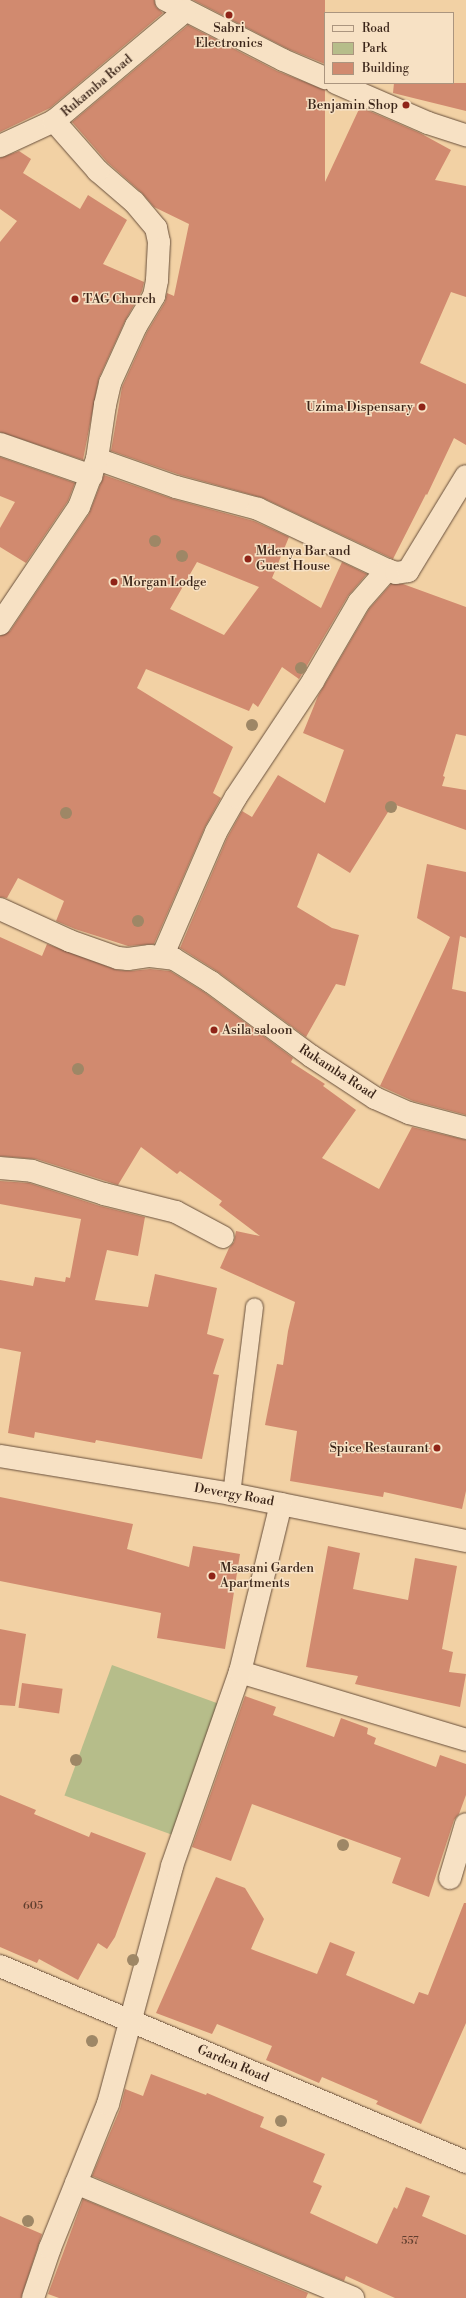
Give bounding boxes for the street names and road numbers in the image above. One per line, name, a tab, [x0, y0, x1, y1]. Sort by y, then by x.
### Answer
street label: Rukamba Road	[58, 52, 136, 120]
street label: Rukamba Road	[296, 1041, 378, 1103]
street label: Devergy Road	[193, 1480, 275, 1510]
street label: Garden Road	[195, 2042, 271, 2086]

